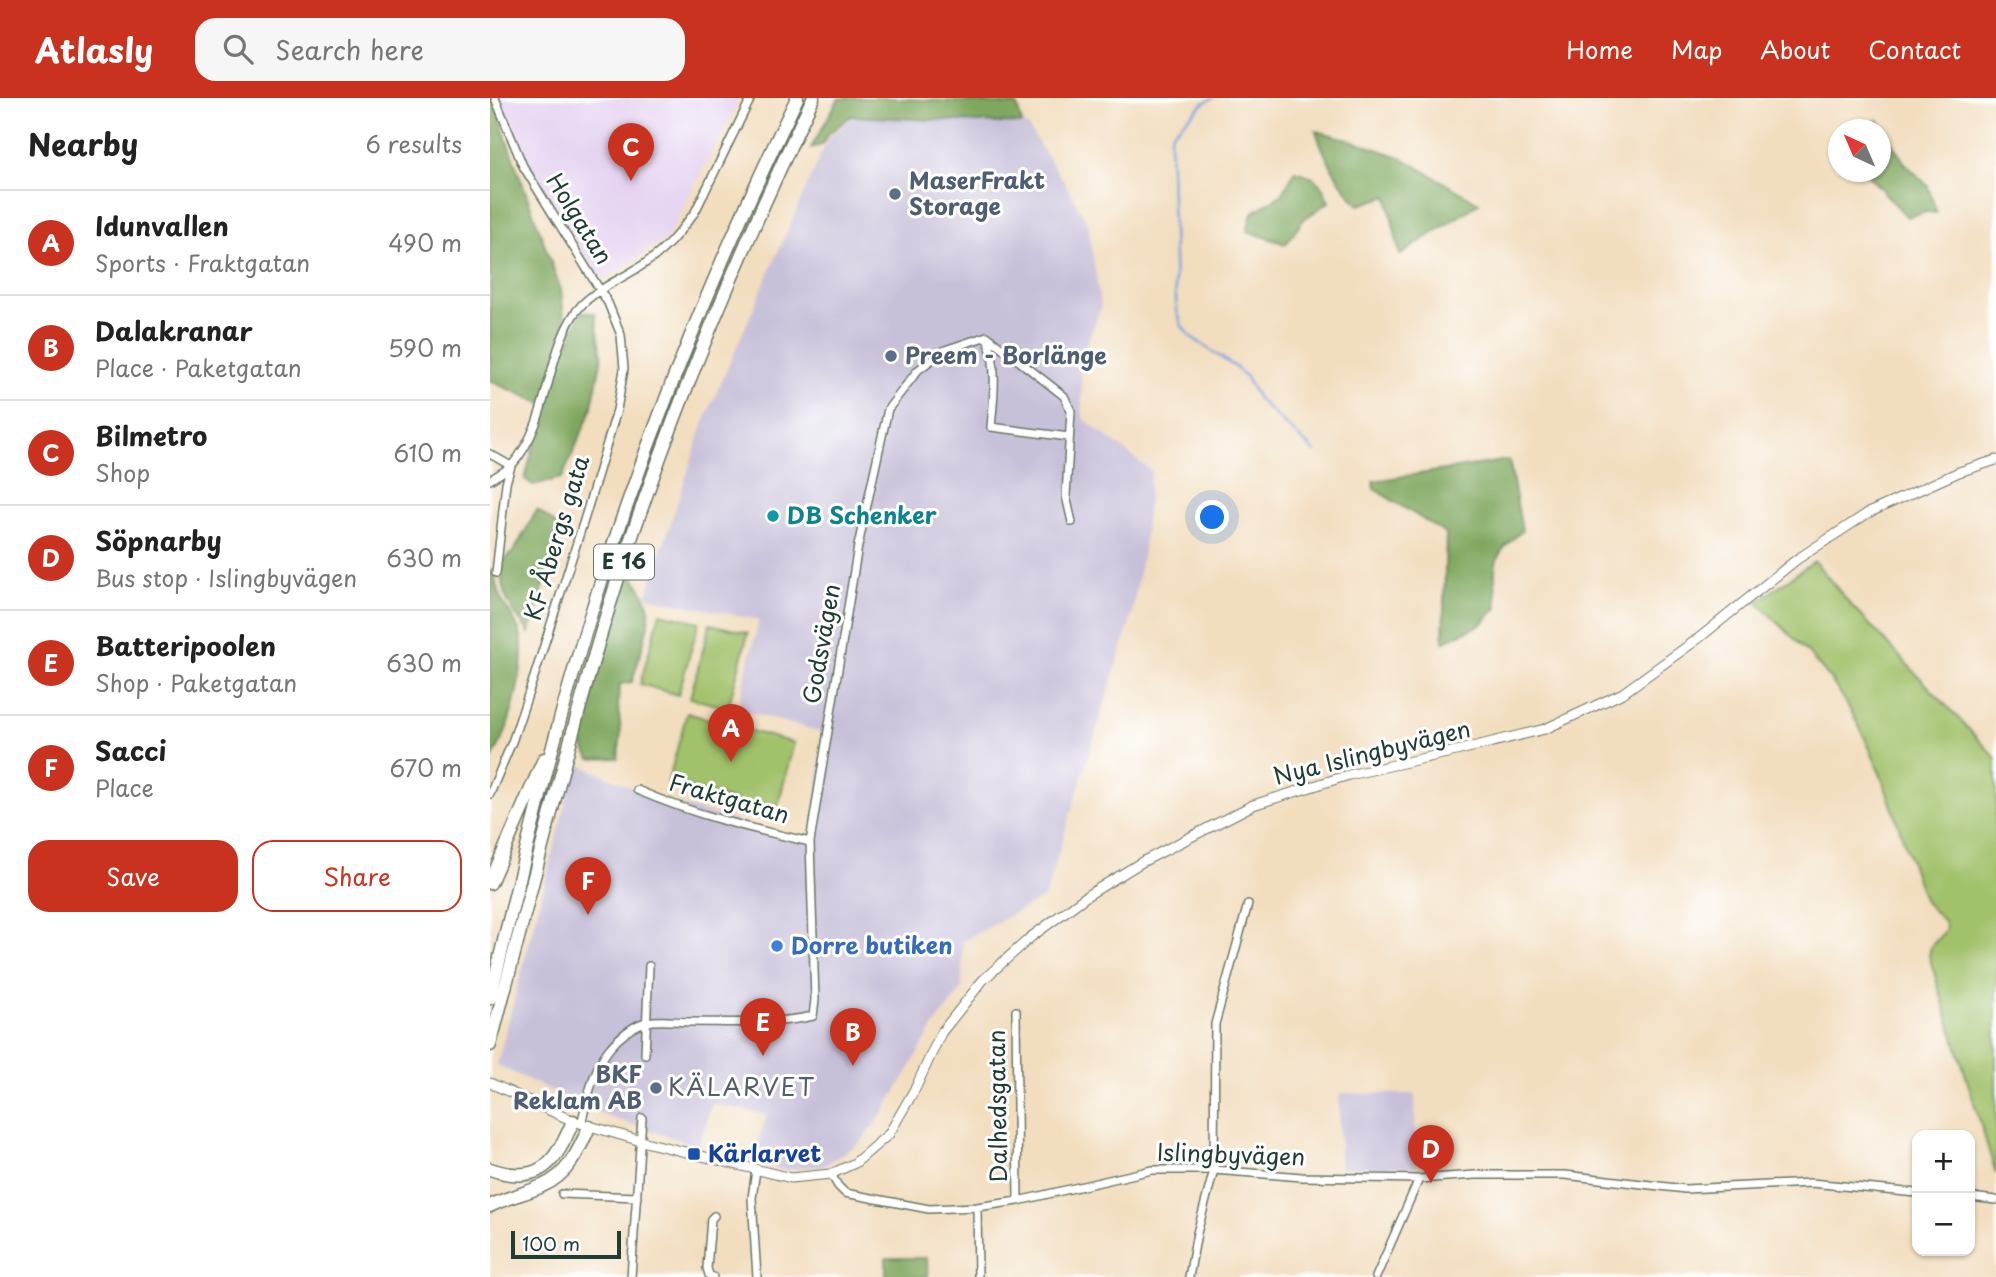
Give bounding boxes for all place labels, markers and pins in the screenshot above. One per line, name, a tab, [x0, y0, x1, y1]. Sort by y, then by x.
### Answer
pin: C	[608, 123, 654, 181]
place label: MaserFrakt Storage	[909, 162, 1045, 223]
marker: MaserFrakt Storage	[887, 186, 903, 202]
place label: Preem - Borlänge	[905, 337, 1107, 372]
marker: Preem - Borlänge	[883, 348, 899, 364]
place label: DB Schenker	[787, 497, 937, 532]
marker: DB Schenker	[765, 508, 781, 524]
pin: A	[708, 704, 754, 762]
pin: F	[565, 857, 611, 915]
place label: Dorre butiken	[791, 927, 953, 962]
marker: Dorre butiken	[769, 938, 785, 954]
pin: E	[740, 998, 786, 1056]
pin: B	[830, 1008, 876, 1066]
place label: BKF Reklam AB	[513, 1056, 642, 1117]
marker: BKF Reklam AB	[648, 1080, 664, 1096]
pin: D	[1408, 1125, 1454, 1183]
place label: Kärlarvet	[708, 1135, 821, 1170]
marker: Kärlarvet	[686, 1146, 702, 1162]

